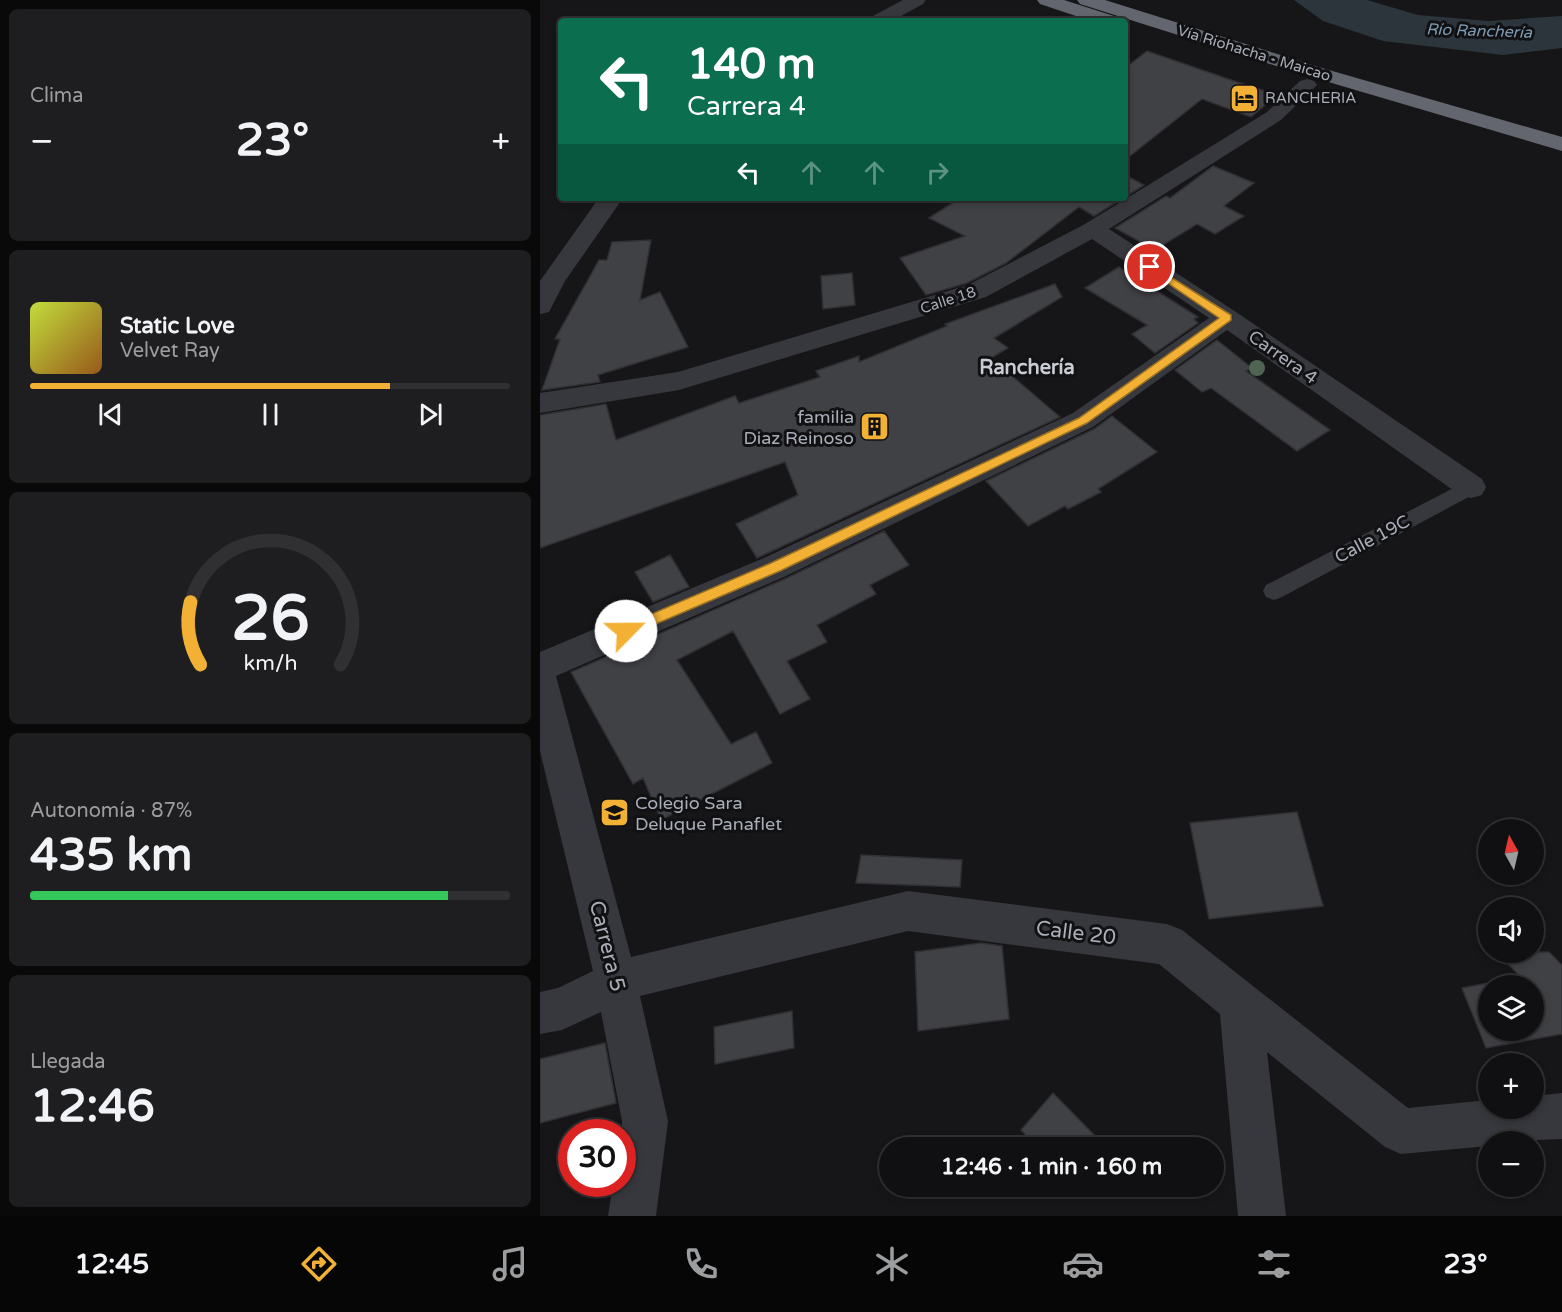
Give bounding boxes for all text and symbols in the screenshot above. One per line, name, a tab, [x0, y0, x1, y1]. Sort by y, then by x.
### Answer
water label: Río Ranchería	[1426, 19, 1533, 43]
street label: Vía Riohacha - Maicao	[1175, 21, 1333, 85]
text: 140 m	[687, 39, 816, 90]
icon: left	[588, 42, 666, 120]
hotel icon: RANCHERIA	[1228, 82, 1260, 114]
text: Clima	[30, 84, 83, 108]
place label: RANCHERIA	[1265, 89, 1356, 107]
text: Carrera 4	[687, 90, 806, 123]
text: 23°	[236, 114, 309, 168]
text: −	[30, 122, 54, 161]
text: +	[491, 122, 510, 161]
icon: left	[732, 156, 765, 189]
icon: ahead	[795, 156, 828, 189]
icon: ahead	[858, 156, 891, 189]
icon: right	[921, 156, 954, 189]
pin	[1124, 241, 1175, 292]
icon: arrive	[1133, 250, 1166, 283]
street label: Calle 18	[918, 283, 978, 317]
text: Static Love	[120, 313, 235, 339]
street label: Carrera 4	[1244, 325, 1322, 389]
text: Velvet Ray	[120, 339, 220, 363]
district label: Ranchería	[979, 356, 1075, 380]
icon: previous	[94, 398, 127, 431]
icon: pause	[254, 398, 287, 431]
icon: next	[414, 398, 447, 431]
place label: familia Diaz Reinoso	[743, 406, 854, 449]
building icon: familia Diaz Reinoso	[859, 411, 891, 443]
street label: Calle 19C	[1331, 510, 1413, 568]
text: 26	[231, 582, 309, 657]
position arrow	[594, 599, 658, 663]
text: km/h	[243, 650, 297, 676]
place label: Colegio Sara Deluque Panaflet	[635, 792, 782, 835]
school or university icon: Colegio Sara Deluque Panaflet	[598, 797, 630, 829]
text: Autonomía · 87%	[30, 799, 192, 823]
north arrow	[1478, 819, 1544, 885]
map controls	[1478, 819, 1544, 1197]
text: 435 km	[30, 829, 192, 883]
button: sound	[1478, 897, 1544, 963]
street label: Carrera 5	[584, 898, 630, 994]
street label: Calle 20	[1034, 916, 1118, 950]
button: layers	[1478, 975, 1544, 1041]
text: Llegada	[30, 1050, 106, 1074]
button: +	[1478, 1053, 1544, 1119]
text: 12:46	[30, 1080, 155, 1134]
speed limit sign: 30	[558, 1119, 636, 1197]
button: −	[1478, 1131, 1544, 1197]
text: 12:46 · 1 min · 160 m	[941, 1154, 1162, 1180]
icon: directions	[298, 1243, 340, 1285]
icon: music	[489, 1243, 531, 1285]
icon: phone	[680, 1243, 722, 1285]
icon: climate	[871, 1243, 913, 1285]
icon: car	[1062, 1243, 1104, 1285]
icon: filters	[1253, 1243, 1295, 1285]
text: 12:45	[74, 1248, 149, 1281]
text: 23°	[1443, 1248, 1488, 1281]

